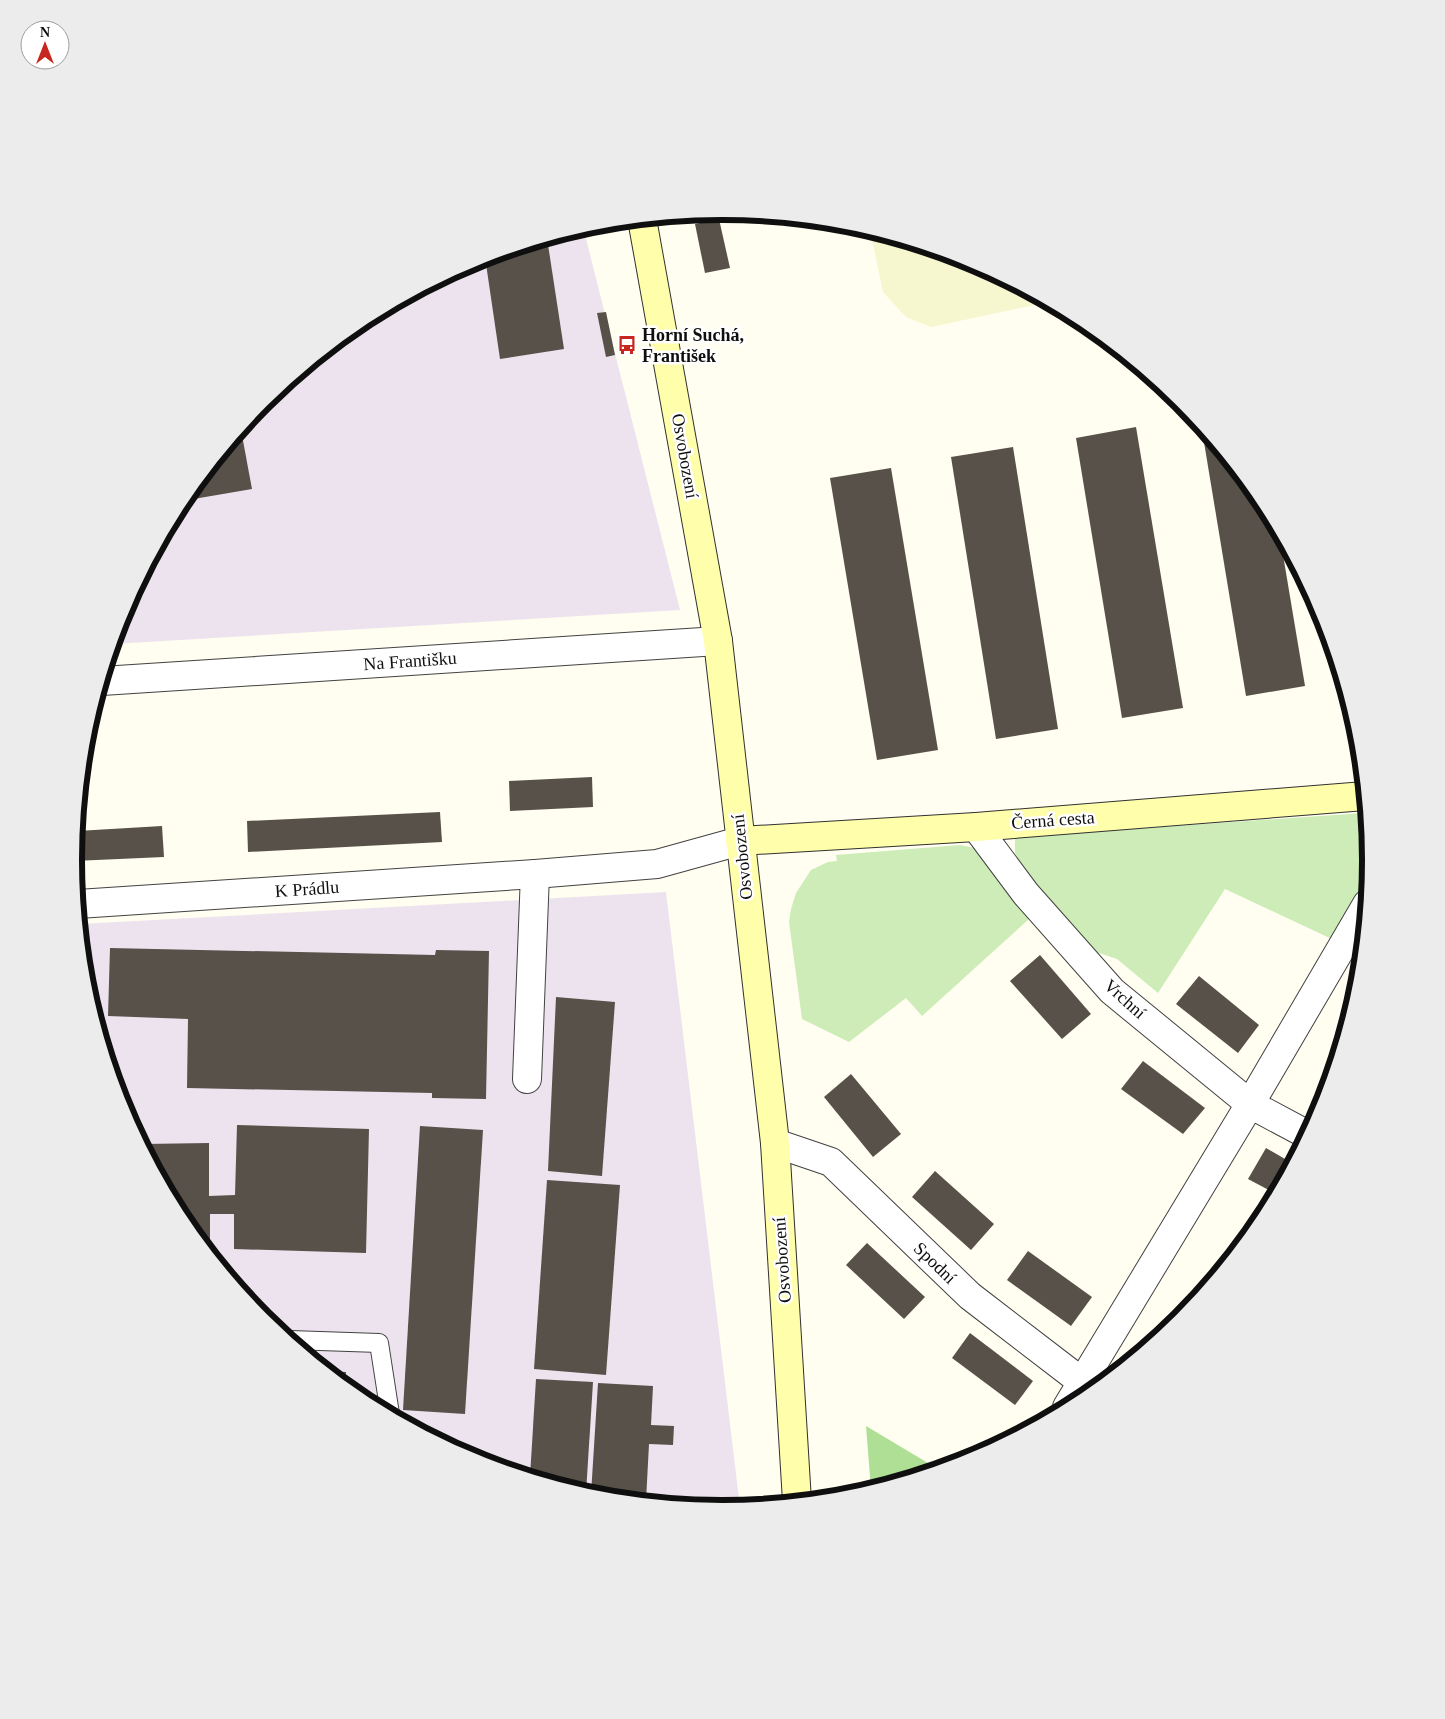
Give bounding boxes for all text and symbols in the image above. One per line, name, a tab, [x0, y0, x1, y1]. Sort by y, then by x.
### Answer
north arrow	[20, 20, 70, 70]
text: N	[40, 25, 50, 40]
place label: Horní Suchá, František	[642, 325, 744, 366]
bus stop icon: Horní Suchá, František	[616, 334, 638, 356]
street label: Osvobození	[668, 412, 702, 500]
street label: Na Františku	[363, 648, 457, 674]
street label: Černá cesta	[1011, 806, 1095, 833]
street label: Osvobození	[728, 813, 756, 901]
street label: K Prádlu	[274, 877, 340, 901]
street label: Vrchní	[1100, 975, 1150, 1023]
street label: Osvobození	[769, 1216, 795, 1304]
street label: Spodní	[910, 1238, 960, 1288]

